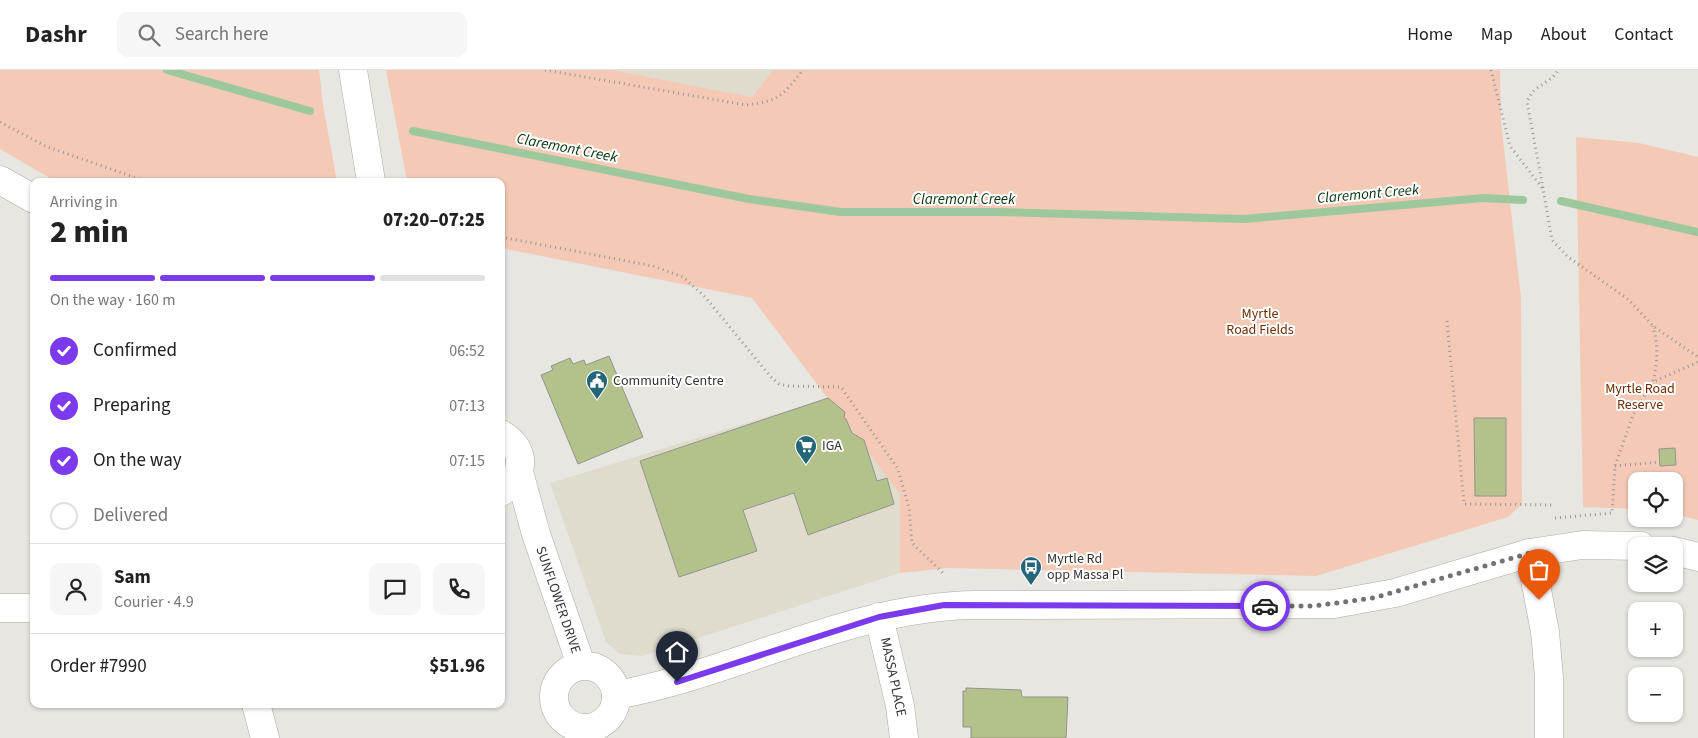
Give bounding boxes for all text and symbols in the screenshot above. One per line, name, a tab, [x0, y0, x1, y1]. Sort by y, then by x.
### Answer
search box	[117, 12, 467, 57]
text: Dashr	[25, 17, 87, 52]
icon: search	[135, 21, 163, 49]
text: Search here	[175, 21, 268, 48]
text: Home	[1407, 22, 1453, 47]
text: Map	[1481, 22, 1513, 47]
text: About	[1541, 22, 1586, 47]
text: Contact	[1614, 22, 1673, 47]
water label: Claremont Creek	[515, 128, 620, 168]
water label: Claremont Creek	[1316, 179, 1421, 209]
water label: Claremont Creek	[913, 189, 1016, 210]
text: Arriving in	[50, 191, 118, 213]
text: 07:20–07:25	[383, 207, 485, 234]
text: 2 min	[50, 209, 129, 255]
text: On the way · 160 m	[50, 289, 175, 311]
park label: Myrtle Road Fields	[1226, 304, 1294, 340]
icon: check	[50, 337, 78, 365]
text: Confirmed	[93, 337, 177, 364]
text: 06:52	[449, 340, 485, 362]
public building icon: Community Centre	[585, 369, 609, 400]
place label: Community Centre	[613, 371, 724, 391]
park label: Myrtle Road Reserve	[1605, 379, 1675, 415]
icon: check	[50, 392, 78, 420]
text: Preparing	[93, 392, 171, 419]
text: 07:13	[449, 395, 485, 417]
supermarket icon: IGA	[794, 434, 818, 465]
place label: IGA	[822, 436, 842, 456]
icon: check	[50, 447, 78, 475]
text: On the way	[93, 447, 182, 474]
text: 07:15	[449, 450, 485, 472]
map controls	[1628, 472, 1683, 722]
button: locate	[1628, 472, 1683, 527]
text: Delivered	[93, 502, 168, 529]
button: layers	[1628, 537, 1683, 592]
street label: SUNFLOWER DRIVE	[530, 544, 586, 656]
place label: Myrtle Rd opp Massa Pl	[1047, 549, 1124, 585]
pin	[1518, 549, 1560, 600]
bus stop icon: Myrtle Rd opp Massa Pl	[1019, 555, 1043, 586]
icon: bag	[1525, 556, 1553, 584]
button: person	[50, 563, 102, 615]
button: chat	[369, 563, 421, 615]
button: phone	[433, 563, 485, 615]
text: Sam	[114, 564, 151, 591]
courier	[1240, 581, 1290, 631]
text: Courier · 4.9	[114, 591, 194, 613]
icon: car	[1251, 592, 1279, 620]
button: +	[1628, 602, 1683, 657]
pin	[656, 631, 698, 682]
street label: MASSA PLACE	[875, 636, 911, 718]
icon: home	[663, 638, 691, 666]
text: Order #7990	[50, 653, 147, 680]
text: $51.96	[429, 653, 485, 680]
button: −	[1628, 667, 1683, 722]

